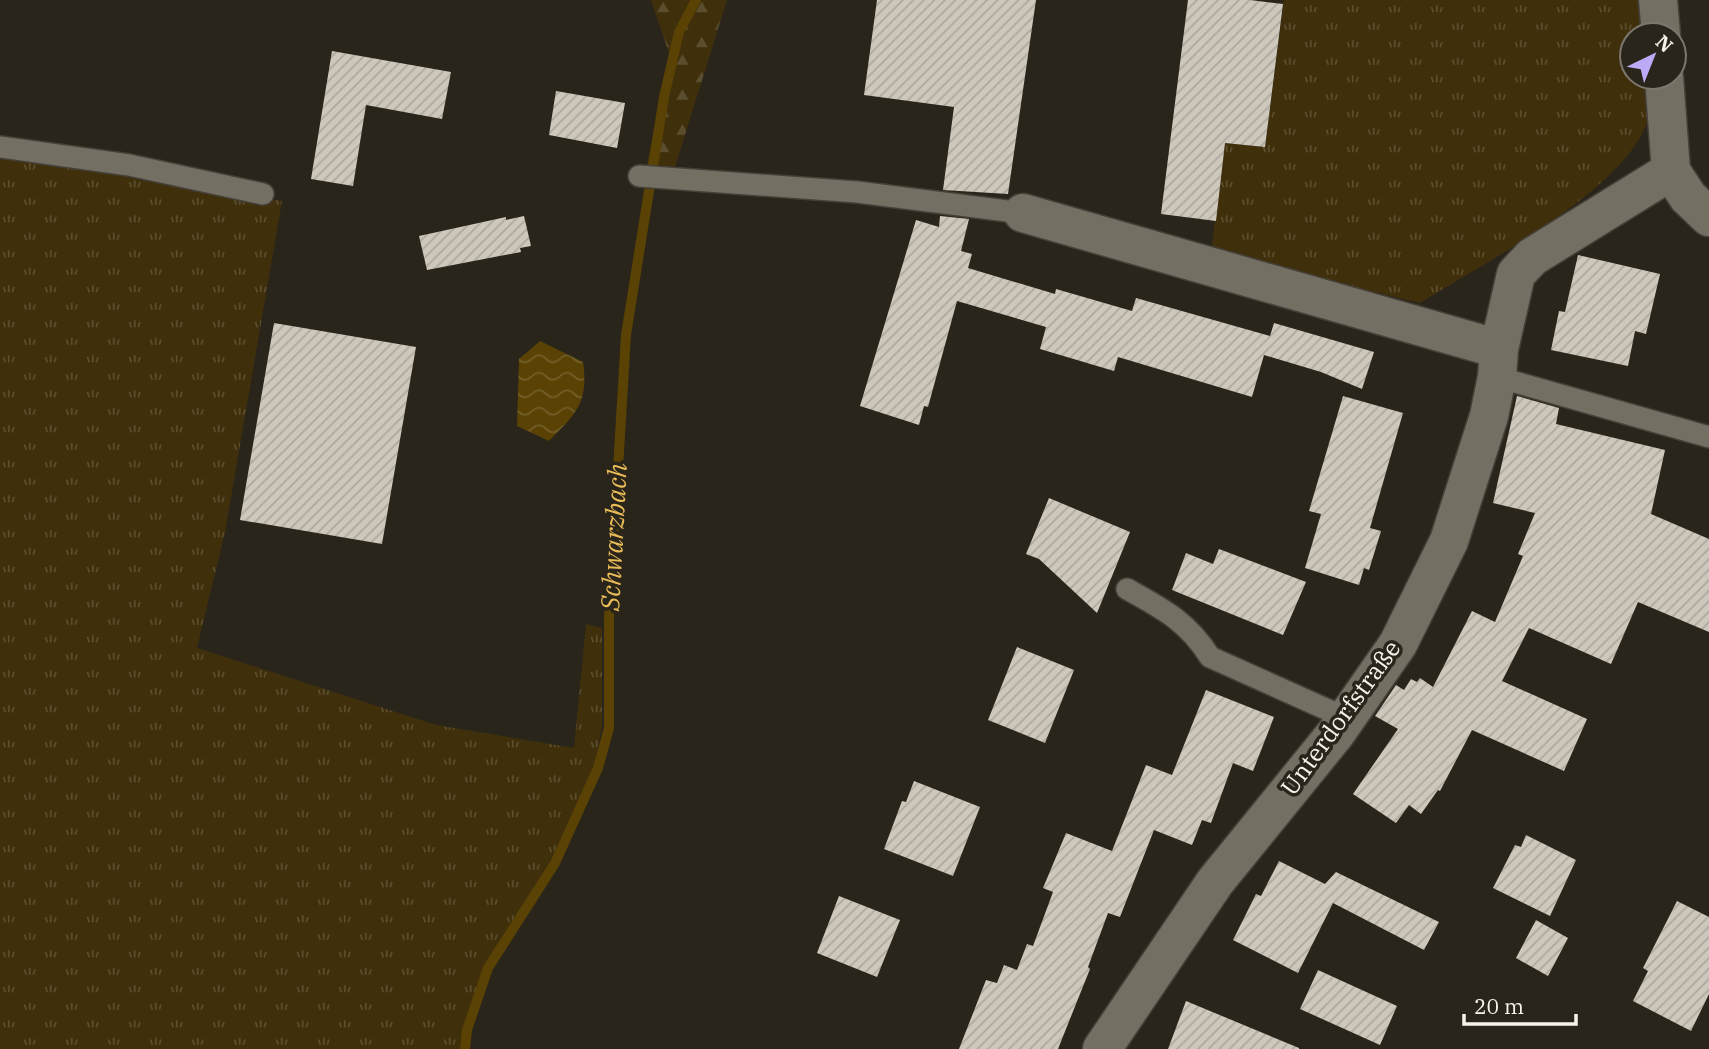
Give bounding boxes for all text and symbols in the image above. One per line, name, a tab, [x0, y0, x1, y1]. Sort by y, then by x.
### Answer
north arrow	[1618, 21, 1688, 91]
text: N	[1651, 30, 1678, 57]
water label: Schwarzbach	[592, 462, 634, 613]
street label: Unterdorfstraße	[1273, 633, 1407, 801]
scale bar	[1464, 982, 1576, 1026]
text: 20 m	[1474, 992, 1524, 1020]

